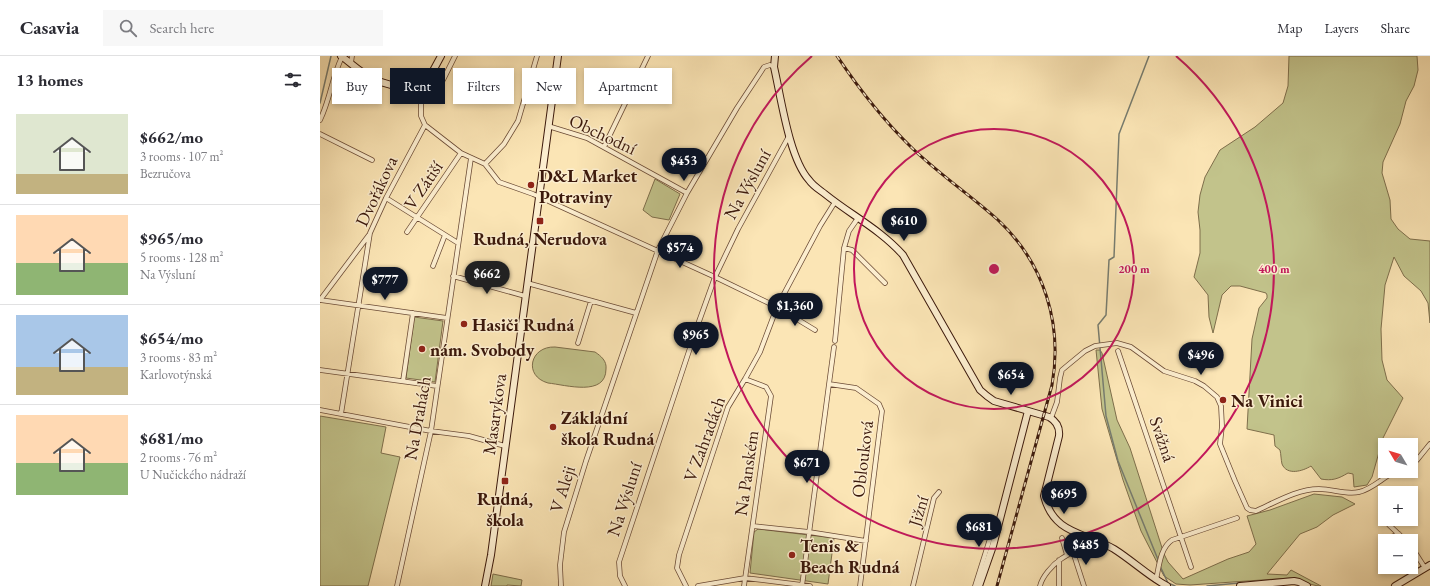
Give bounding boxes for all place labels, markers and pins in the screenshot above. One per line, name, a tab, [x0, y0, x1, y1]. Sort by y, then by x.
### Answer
pin: $453	[660, 148, 708, 182]
place label: D&L Market Potraviny	[539, 164, 637, 208]
marker: D&L Market Potraviny	[526, 180, 536, 190]
pin: $610	[880, 208, 928, 242]
marker: Rudná, Nerudova	[535, 216, 545, 226]
place label: Rudná, Nerudova	[473, 227, 607, 250]
pin: $574	[656, 235, 704, 269]
pin: $662	[463, 261, 511, 295]
centre of rings	[987, 262, 1001, 276]
pin: $777	[361, 267, 409, 301]
pin: $1,360	[762, 293, 828, 327]
place label: Hasiči Rudná	[472, 313, 575, 336]
marker: Hasiči Rudná	[459, 319, 469, 329]
pin: $965	[672, 322, 720, 356]
place label: nám. Svobody	[430, 338, 535, 361]
pin: $496	[1177, 342, 1225, 376]
marker: nám. Svobody	[417, 344, 427, 354]
pin: $654	[987, 362, 1035, 396]
place label: Na Vinici	[1231, 389, 1304, 412]
marker: Na Vinici	[1218, 395, 1228, 405]
place label: Základní škola Rudná	[561, 406, 654, 450]
marker: Základní škola Rudná	[548, 422, 558, 432]
pin: $671	[783, 450, 831, 484]
marker: Rudná, škola	[500, 476, 510, 486]
pin: $695	[1040, 481, 1088, 515]
place label: Rudná, škola	[477, 487, 533, 531]
pin: $681	[955, 514, 1003, 548]
pin: $485	[1062, 532, 1110, 566]
place label: Tenis & Beach Rudná	[800, 534, 900, 578]
marker: Tenis & Beach Rudná	[787, 550, 797, 560]

